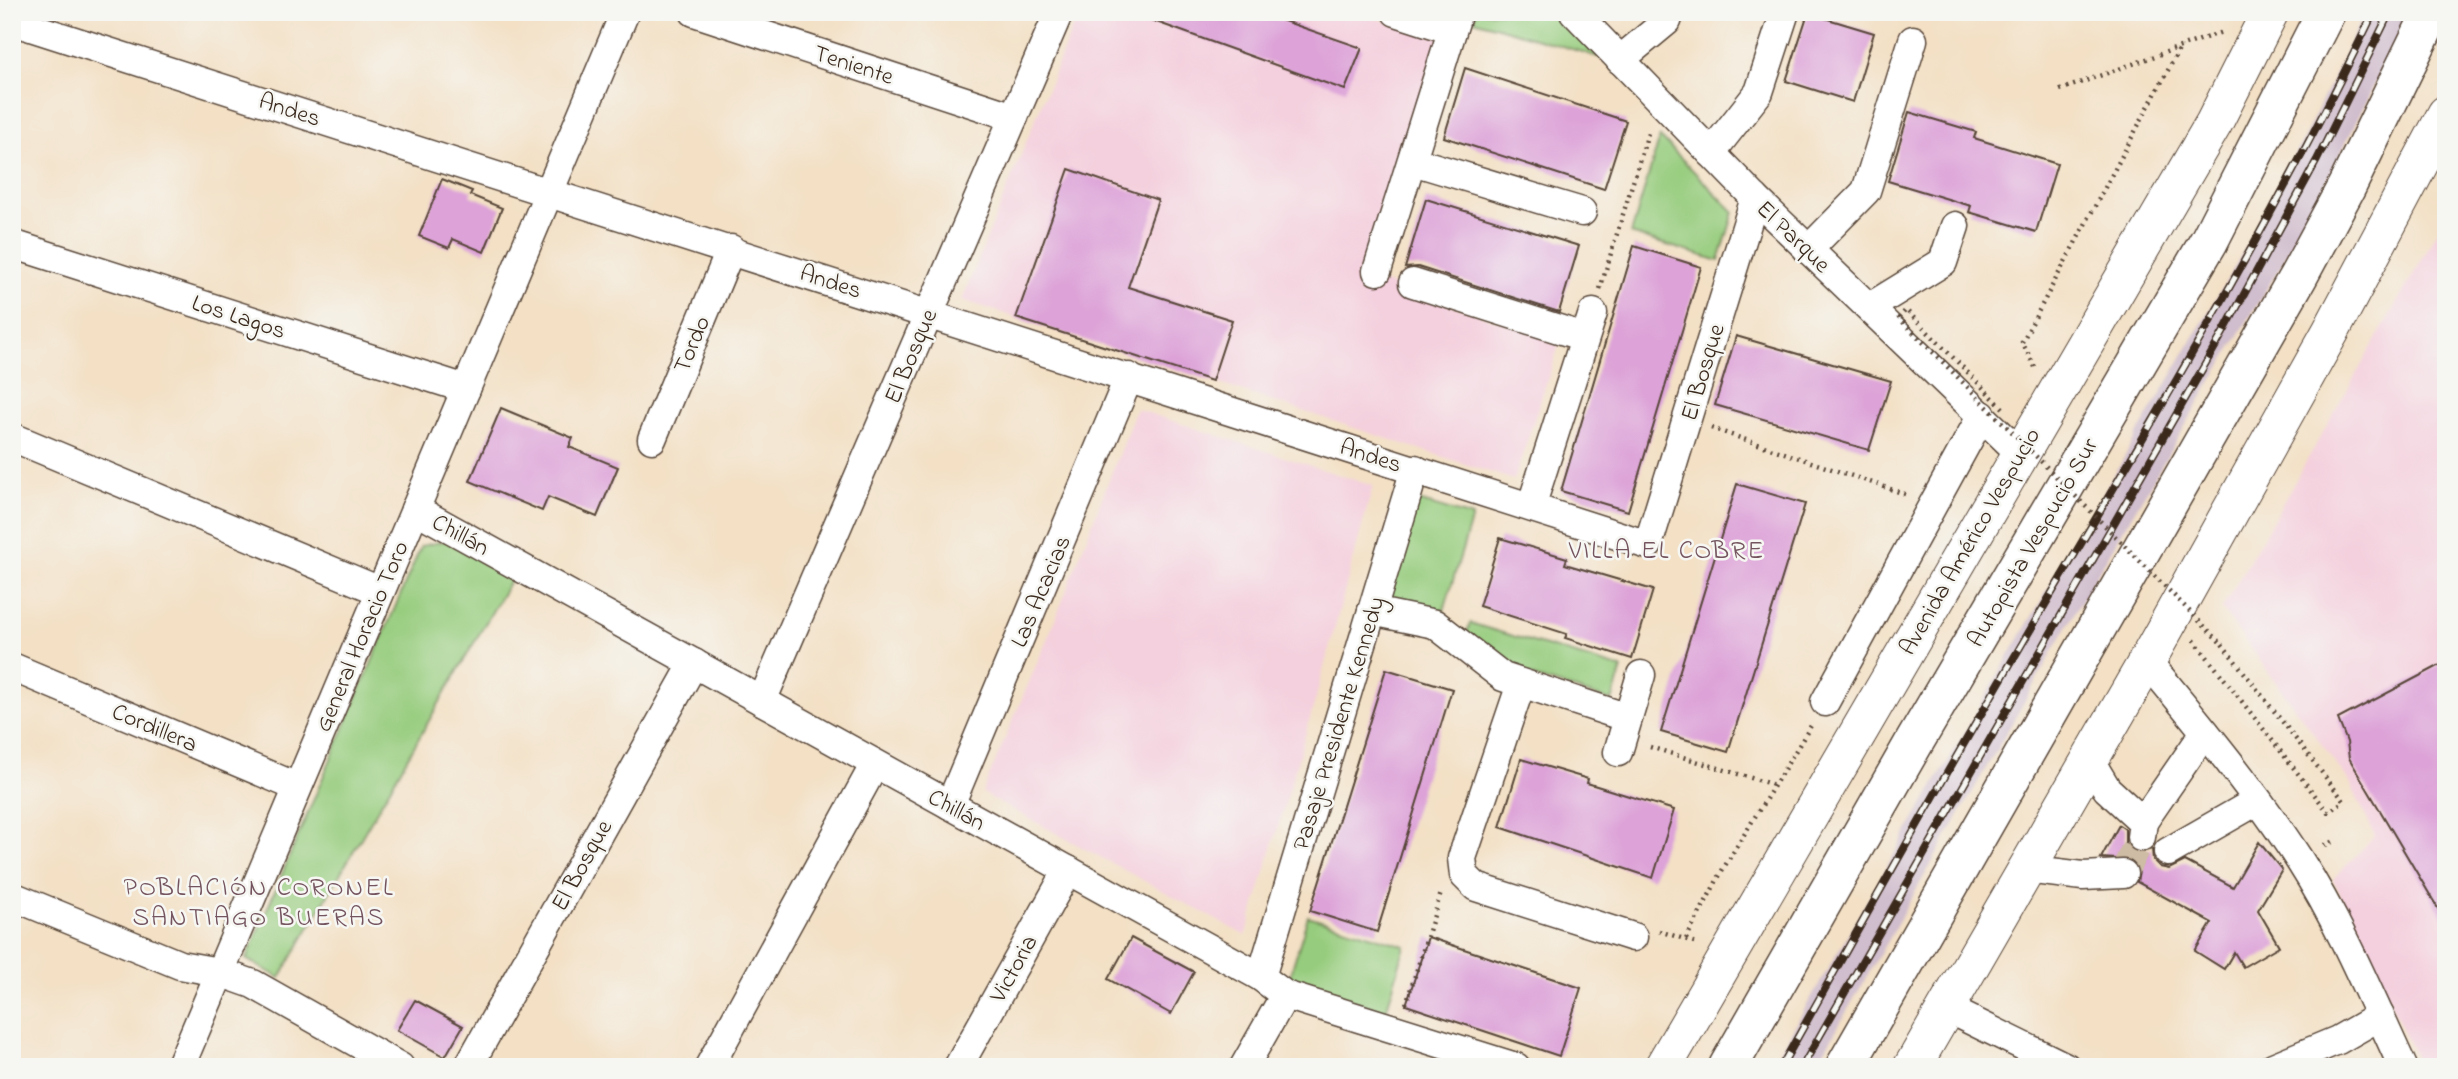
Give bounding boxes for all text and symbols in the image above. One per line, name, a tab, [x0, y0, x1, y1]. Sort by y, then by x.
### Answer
street label: Teniente	[809, 37, 898, 96]
street label: Andes	[254, 85, 325, 138]
street label: El Parque	[1747, 193, 1838, 282]
street label: Andes	[795, 257, 866, 310]
street label: Los Lagos	[187, 287, 290, 350]
street label: El Bosque	[877, 304, 948, 410]
street label: Tordo	[666, 311, 721, 379]
street label: El Bosque	[1673, 320, 1736, 426]
street label: Avenida Américo Vespucio	[1892, 422, 2051, 663]
street label: Andes	[1335, 431, 1406, 484]
street label: Autopista Vespucio Sur	[1960, 432, 2109, 654]
street label: Chillán	[425, 506, 495, 566]
street label: Las Acacias	[1003, 531, 1082, 653]
district label: VILLA EL COBRE	[1568, 533, 1765, 571]
street label: General Horacio Toro	[307, 536, 419, 738]
street label: Pasaje Presidente Kennedy	[1285, 592, 1397, 855]
street label: Cordillera	[106, 696, 202, 763]
street label: Chillán	[921, 781, 991, 841]
street label: El Bosque	[544, 814, 623, 918]
district label: POBLACIÓN CORONEL SANTIAGO BUERAS	[123, 870, 395, 938]
street label: Victoria	[982, 929, 1048, 1010]

